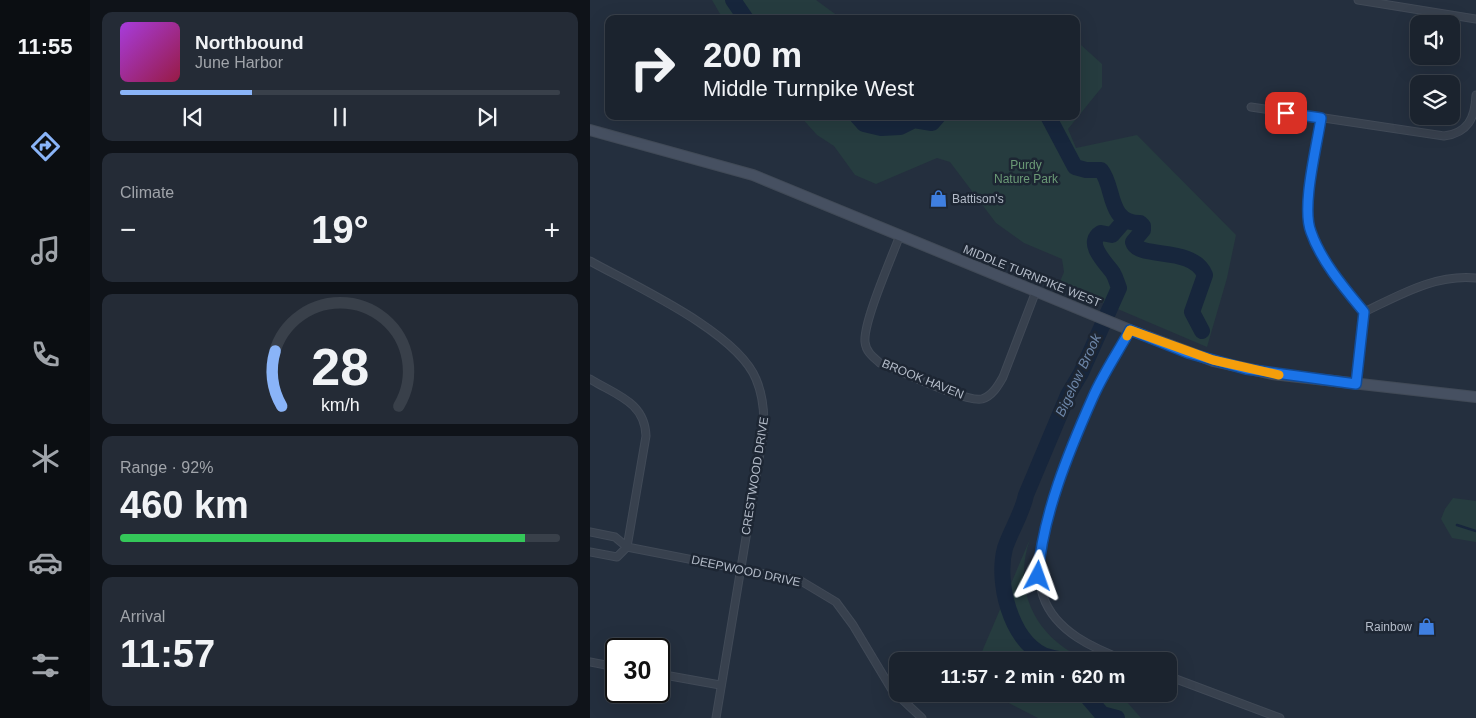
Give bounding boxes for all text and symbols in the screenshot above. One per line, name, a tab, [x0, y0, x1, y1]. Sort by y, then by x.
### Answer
map controls	[1410, 15, 1460, 125]
button: sound	[1410, 15, 1460, 65]
text: Northbound	[195, 32, 304, 53]
text: 11:55	[17, 34, 73, 59]
icon: right	[620, 35, 685, 100]
text: 200 m	[703, 35, 802, 74]
text: June Harbor	[195, 54, 283, 71]
button: layers	[1410, 75, 1460, 125]
text: Middle Turnpike West	[703, 76, 914, 101]
pin	[1265, 92, 1307, 134]
icon: arrive	[1272, 99, 1300, 127]
icon: previous	[179, 103, 207, 131]
icon: pause	[326, 103, 354, 131]
icon: next	[473, 103, 501, 131]
icon: directions	[28, 129, 63, 164]
park label: Purdy Nature Park	[994, 158, 1059, 186]
text: Climate	[120, 184, 174, 201]
shop icon: Battison's	[928, 189, 948, 209]
place label: Battison's	[952, 192, 1004, 206]
text: 19°	[311, 209, 369, 251]
text: −	[120, 214, 136, 245]
text: +	[544, 214, 560, 245]
icon: music	[28, 233, 63, 268]
street label: MIDDLE TURNPIKE WEST	[961, 242, 1103, 310]
water label: Bigelow Brook	[1052, 330, 1105, 419]
icon: phone	[28, 337, 63, 372]
text: 28	[311, 338, 369, 396]
street label: BROOK HAVEN	[880, 356, 966, 402]
text: km/h	[321, 395, 359, 415]
street label: CRESTWOOD DRIVE	[739, 416, 771, 536]
icon: climate	[28, 441, 63, 476]
text: Range · 92%	[120, 459, 213, 476]
text: 460 km	[120, 484, 249, 526]
icon: car	[28, 545, 63, 580]
position arrow	[1011, 549, 1063, 601]
street label: DEEPWOOD DRIVE	[690, 553, 802, 589]
text: Arrival	[120, 608, 165, 625]
shop icon: Rainbow	[1416, 617, 1436, 637]
place label: Rainbow	[1365, 620, 1412, 634]
text: 11:57	[120, 633, 215, 675]
speed limit sign: 30	[605, 638, 670, 703]
icon: filters	[28, 648, 63, 683]
text: 11:57 · 2 min · 620 m	[941, 666, 1125, 687]

